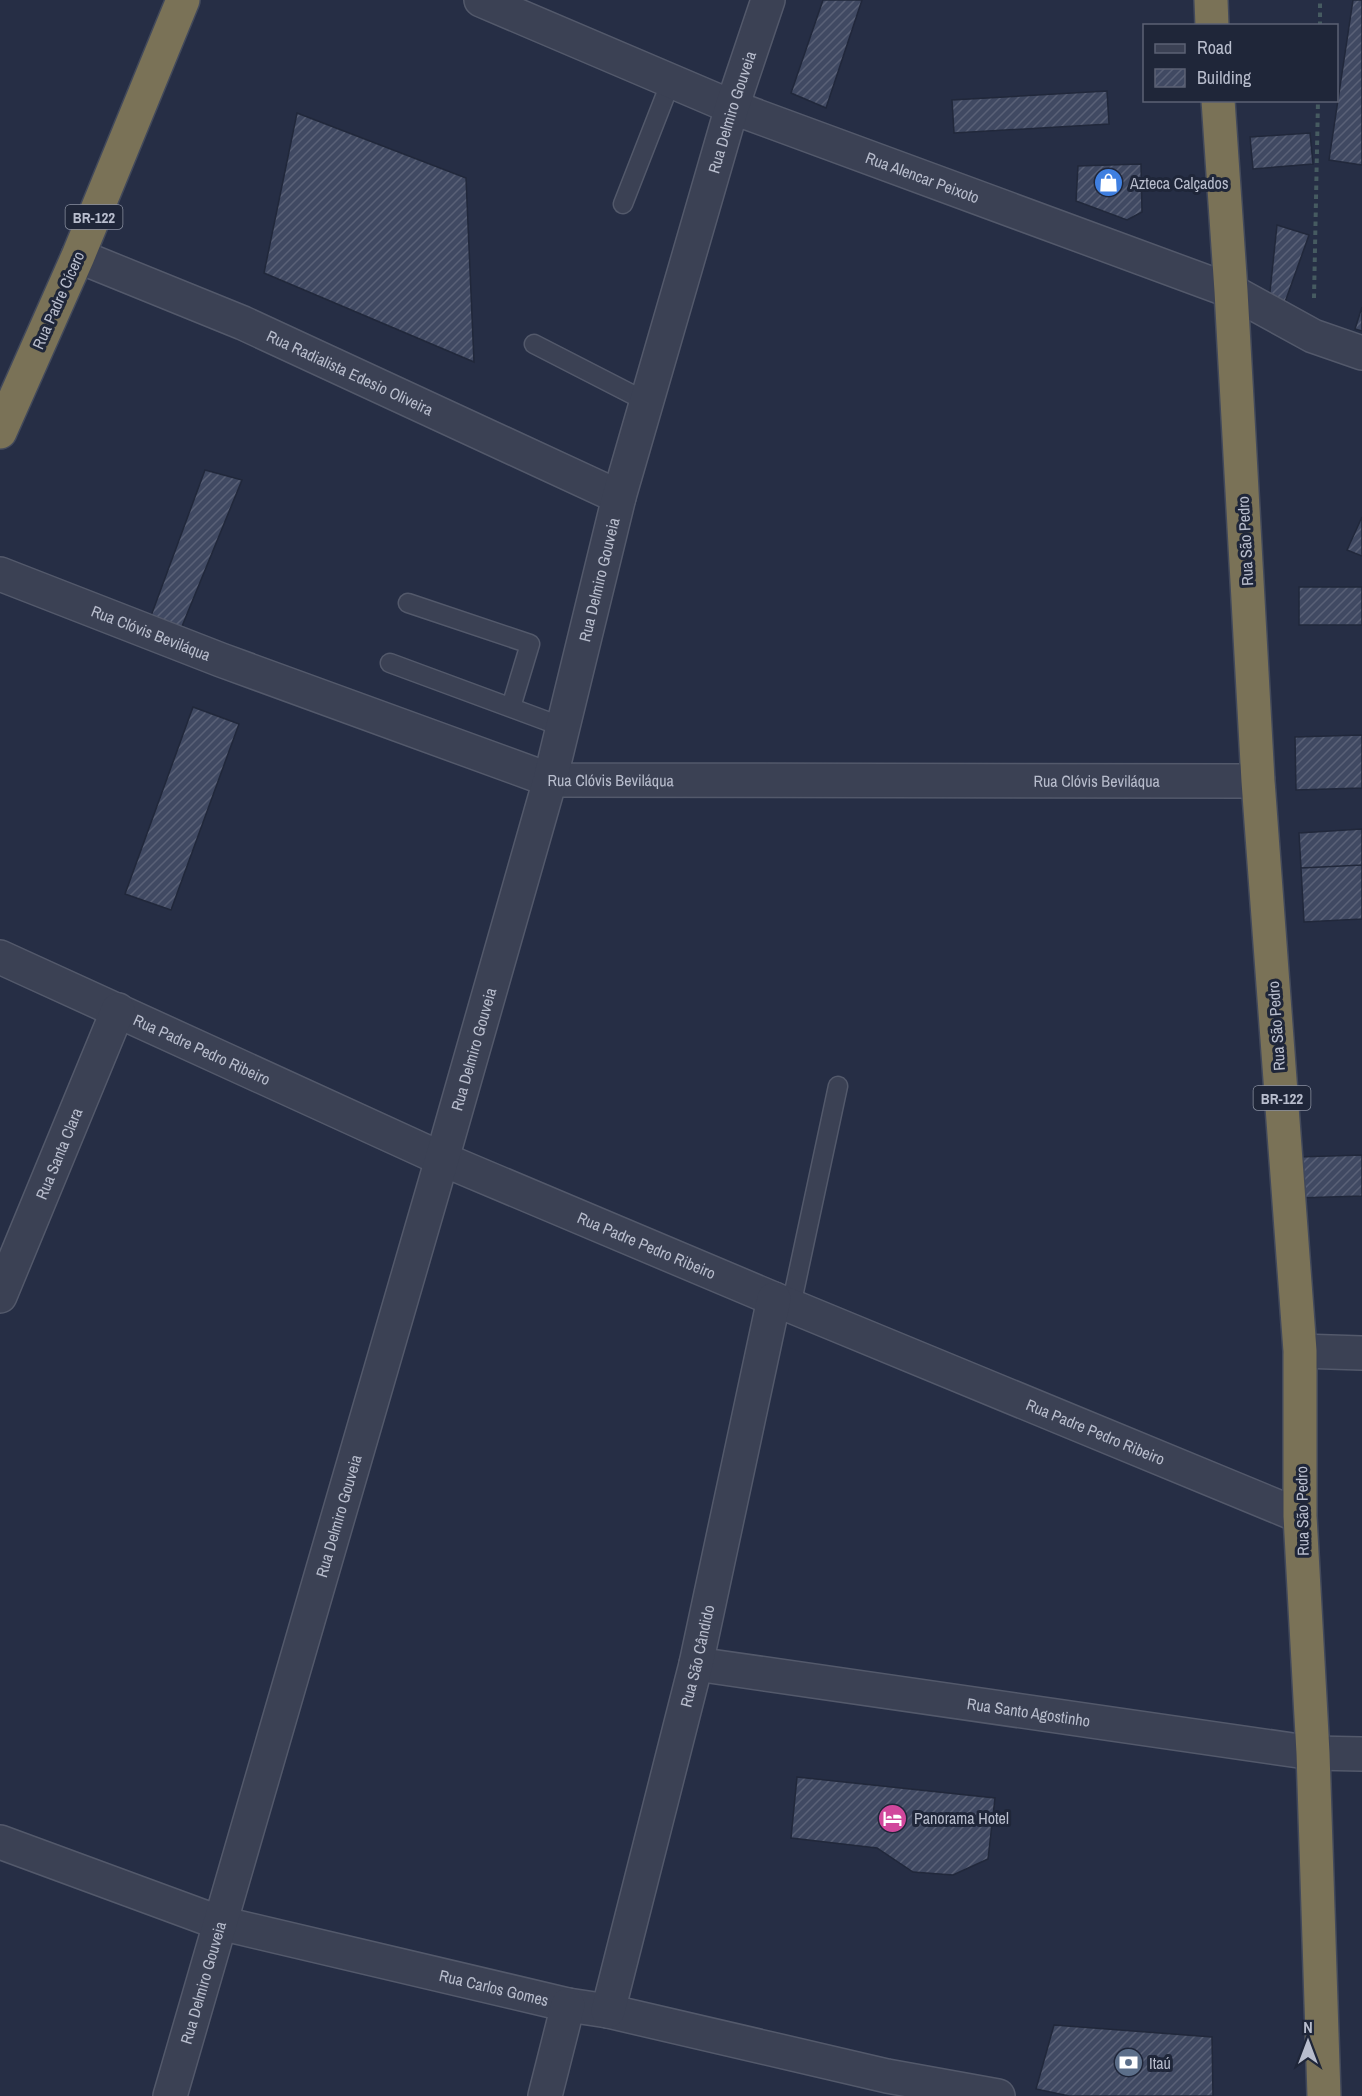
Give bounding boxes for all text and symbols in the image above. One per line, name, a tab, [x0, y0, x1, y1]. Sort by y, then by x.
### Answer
legend	[1143, 24, 1338, 102]
text: Road	[1197, 35, 1232, 60]
street label: Rua Delmiro Gouveia	[702, 47, 761, 176]
text: Building	[1197, 65, 1252, 90]
street label: Rua Alencar Peixoto	[863, 146, 983, 208]
shop icon: Azteca Calçados	[1093, 167, 1125, 199]
place label: Azteca Calçados	[1129, 172, 1228, 194]
road number: BR-122	[66, 205, 122, 229]
street label: Rua Padre Cícero	[27, 248, 89, 352]
street label: Rua Radialista Edesio Oliveira	[263, 325, 437, 421]
street label: Rua São Pedro	[1232, 496, 1258, 586]
street label: Rua Delmiro Gouveia	[573, 515, 625, 644]
street label: Rua Clóvis Beviláqua	[88, 600, 214, 666]
street label: Rua Clóvis Beviláqua	[548, 769, 675, 791]
street label: Rua Clóvis Beviláqua	[1034, 770, 1161, 792]
street label: Rua São Pedro	[1262, 980, 1290, 1072]
street label: Rua Delmiro Gouveia	[445, 984, 502, 1113]
street label: Rua Padre Pedro Ribeiro	[130, 1008, 274, 1090]
road number: BR-122	[1254, 1086, 1310, 1110]
street label: Rua Santa Clara	[30, 1104, 88, 1203]
street label: Rua Padre Pedro Ribeiro	[574, 1206, 719, 1284]
street label: Rua Padre Pedro Ribeiro	[1023, 1393, 1168, 1470]
street label: Rua Delmiro Gouveia	[310, 1451, 367, 1580]
street label: Rua São Pedro	[1290, 1466, 1314, 1556]
street label: Rua São Cândido	[674, 1603, 719, 1710]
street label: Rua Santo Agostinho	[966, 1692, 1092, 1732]
hotel icon: Panorama Hotel	[877, 1802, 909, 1834]
place label: Panorama Hotel	[914, 1807, 1009, 1829]
street label: Rua Delmiro Gouveia	[175, 1918, 231, 2047]
street label: Rua Carlos Gomes	[437, 1964, 551, 2011]
north arrow	[1278, 2012, 1338, 2072]
text: N	[1303, 2016, 1313, 2038]
bank icon: Itaú	[1112, 2047, 1144, 2079]
place label: Itaú	[1149, 2052, 1171, 2074]

